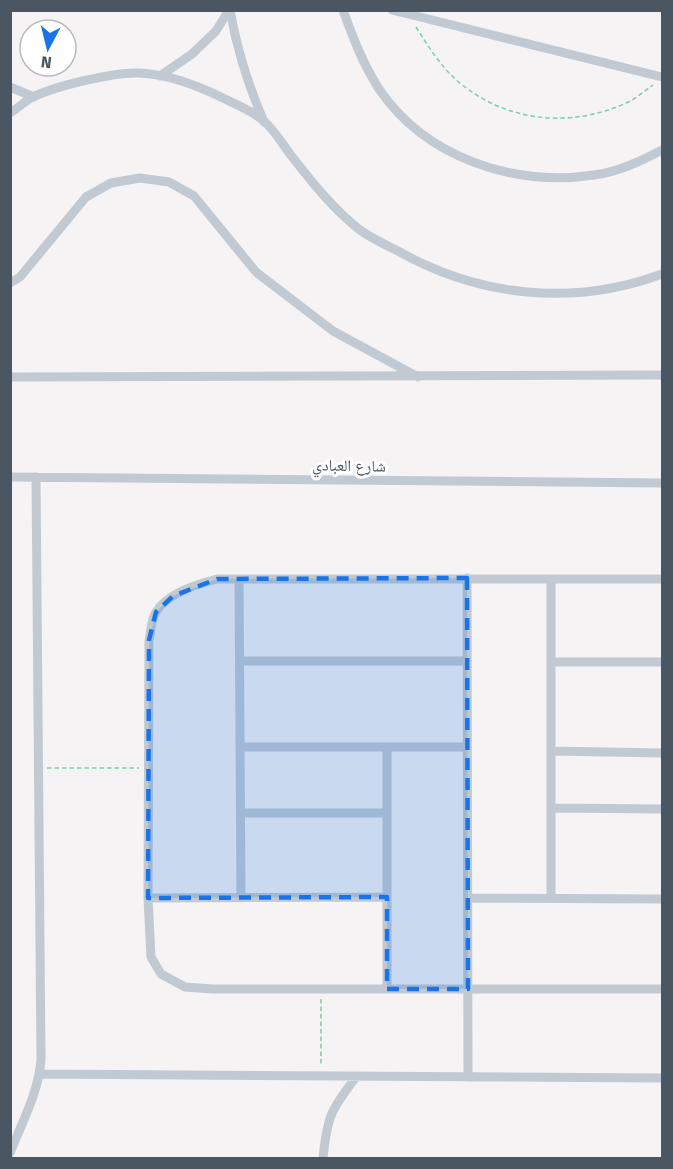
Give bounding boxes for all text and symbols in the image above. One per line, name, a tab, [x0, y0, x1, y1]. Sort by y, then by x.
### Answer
north arrow	[18, 18, 78, 78]
text: N	[40, 52, 53, 72]
street label: شارع العبادي	[312, 455, 386, 479]

